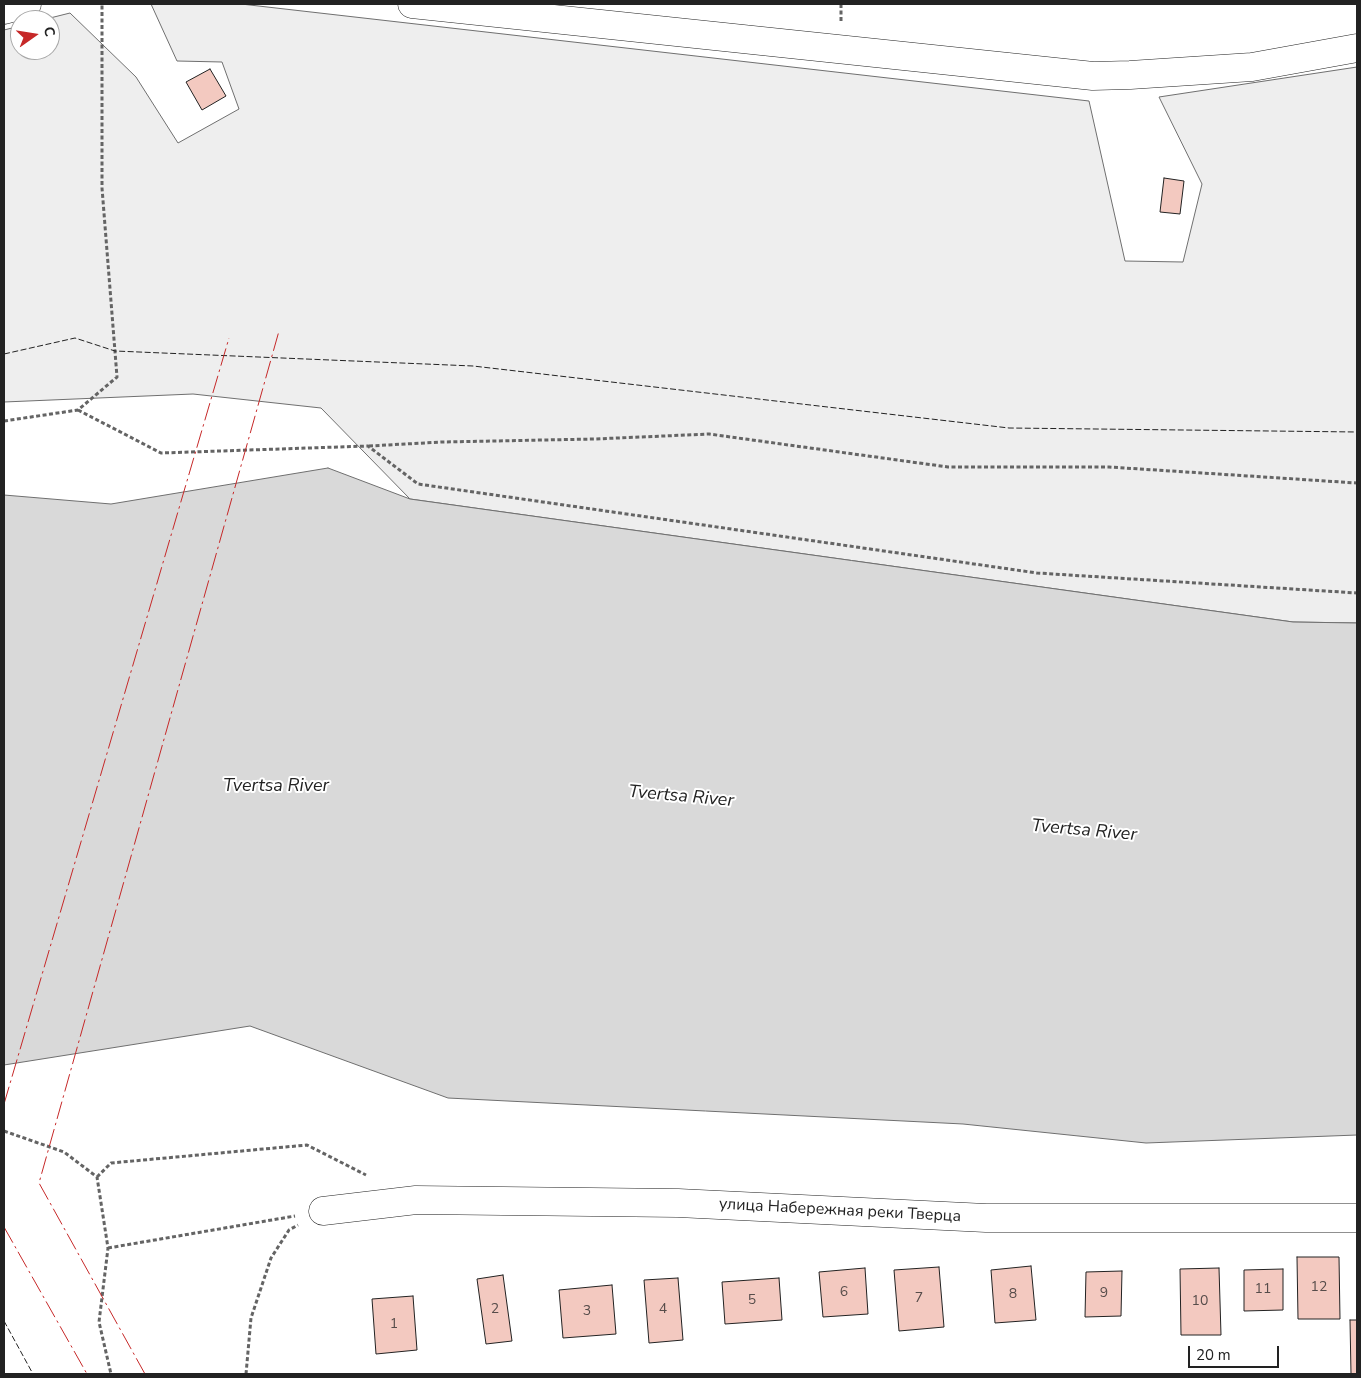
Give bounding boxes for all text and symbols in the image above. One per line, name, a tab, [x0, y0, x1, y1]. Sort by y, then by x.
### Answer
north arrow	[10, 10, 60, 60]
text: С	[39, 25, 59, 39]
water label: Tvertsa River	[223, 776, 329, 798]
water label: Tvertsa River	[627, 782, 735, 812]
water label: Tvertsa River	[1030, 816, 1138, 846]
street label: улица Набережная реки Тверца	[719, 1195, 961, 1227]
house number: 12	[1311, 1280, 1327, 1296]
house number: 11	[1255, 1282, 1271, 1298]
house number: 6	[840, 1285, 848, 1301]
house number: 9	[1100, 1286, 1108, 1302]
house number: 8	[1009, 1287, 1017, 1303]
house number: 7	[915, 1291, 923, 1307]
house number: 5	[748, 1293, 756, 1309]
house number: 10	[1192, 1294, 1208, 1310]
house number: 2	[491, 1302, 499, 1318]
house number: 4	[659, 1302, 667, 1318]
house number: 3	[583, 1304, 591, 1320]
house number: 1	[390, 1317, 398, 1333]
scale bar	[1191, 1336, 1282, 1368]
text: 20 m	[1196, 1345, 1231, 1365]

